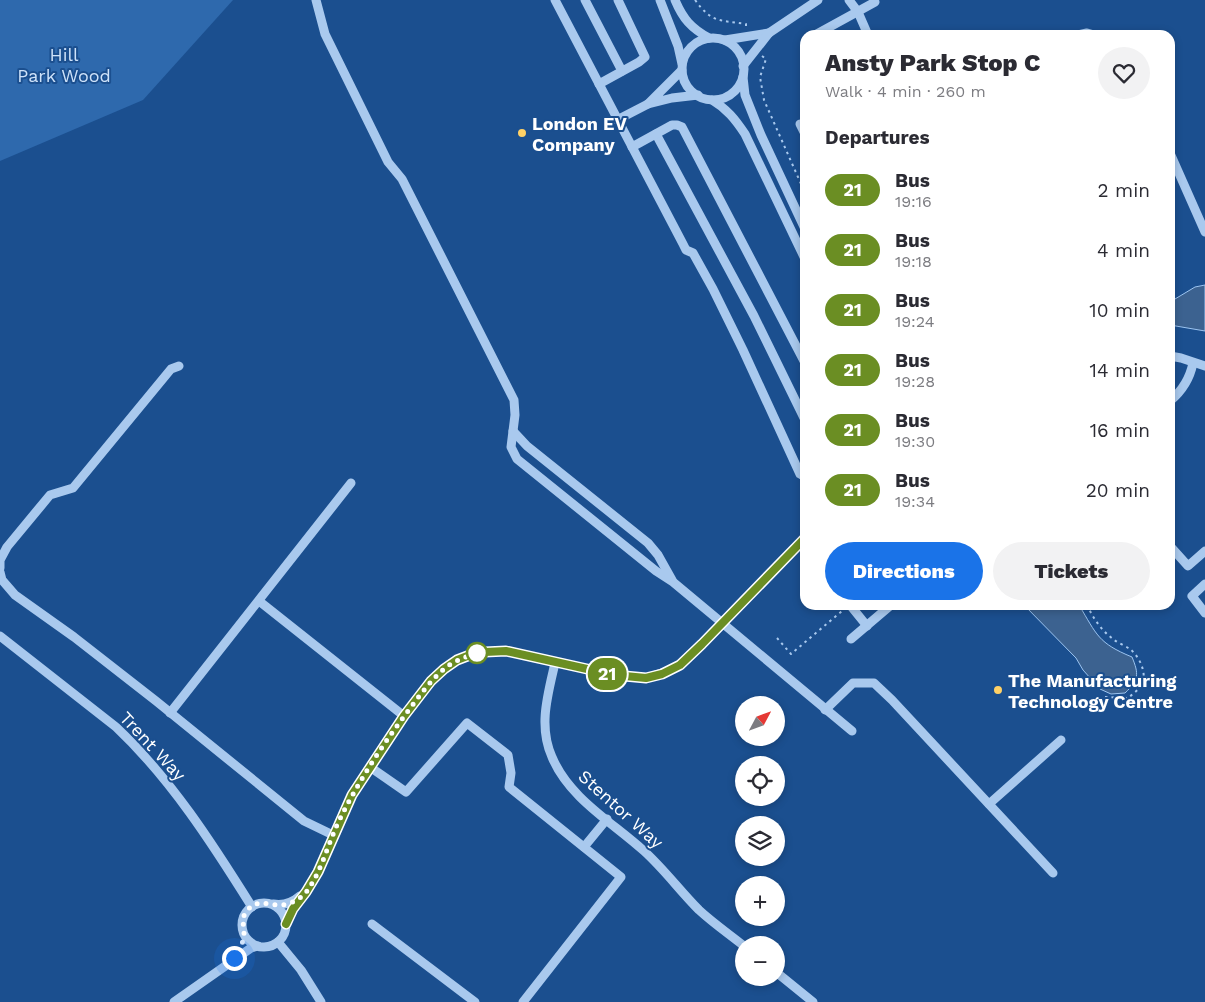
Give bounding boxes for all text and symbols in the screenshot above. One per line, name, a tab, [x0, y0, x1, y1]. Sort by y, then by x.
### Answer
park label: Hill Park Wood	[17, 44, 111, 86]
button: heart	[1098, 47, 1150, 99]
text: Ansty Park Stop C	[825, 49, 1040, 77]
text: Walk · 4 min · 260 m	[825, 82, 986, 101]
place label: London EV Company	[532, 113, 627, 155]
text: Departures	[825, 126, 930, 149]
marker: London EV Company	[516, 127, 528, 139]
text: Bus	[895, 169, 930, 192]
text: 21	[843, 179, 862, 200]
text: 2 min	[1098, 179, 1150, 202]
text: 19:16	[895, 192, 932, 211]
text: Bus	[895, 229, 930, 252]
text: 21	[843, 239, 862, 260]
text: 4 min	[1097, 239, 1150, 262]
text: 19:18	[895, 252, 932, 271]
text: Bus	[895, 289, 930, 312]
text: 21	[843, 299, 862, 320]
text: 10 min	[1089, 299, 1150, 322]
text: 19:24	[895, 312, 934, 331]
text: Bus	[895, 349, 930, 372]
text: 21	[843, 359, 862, 380]
text: 14 min	[1090, 359, 1150, 382]
text: 19:28	[895, 372, 935, 391]
text: Bus	[895, 409, 930, 432]
text: 21	[843, 419, 862, 440]
text: 16 min	[1090, 419, 1150, 442]
text: 19:30	[895, 432, 935, 451]
text: Bus	[895, 469, 930, 492]
text: 21	[843, 479, 862, 500]
text: 20 min	[1086, 479, 1150, 502]
text: 19:34	[895, 492, 935, 511]
button: Directions	[825, 542, 983, 600]
button: Tickets	[993, 542, 1150, 600]
unlabelled marker	[466, 642, 488, 664]
line badge: 21	[584, 658, 630, 690]
text: 21	[598, 663, 616, 684]
place label: The Manufacturing Technology Centre	[1008, 670, 1177, 712]
marker: The Manufacturing Technology Centre	[992, 684, 1004, 696]
north arrow	[735, 696, 785, 746]
map controls	[735, 696, 785, 986]
street label: Trent Way	[116, 707, 191, 785]
button: locate	[735, 756, 785, 806]
street label: Stentor Way	[574, 765, 668, 853]
button: layers	[735, 816, 785, 866]
button: +	[735, 876, 785, 926]
button: −	[735, 936, 785, 986]
your location	[222, 946, 247, 971]

